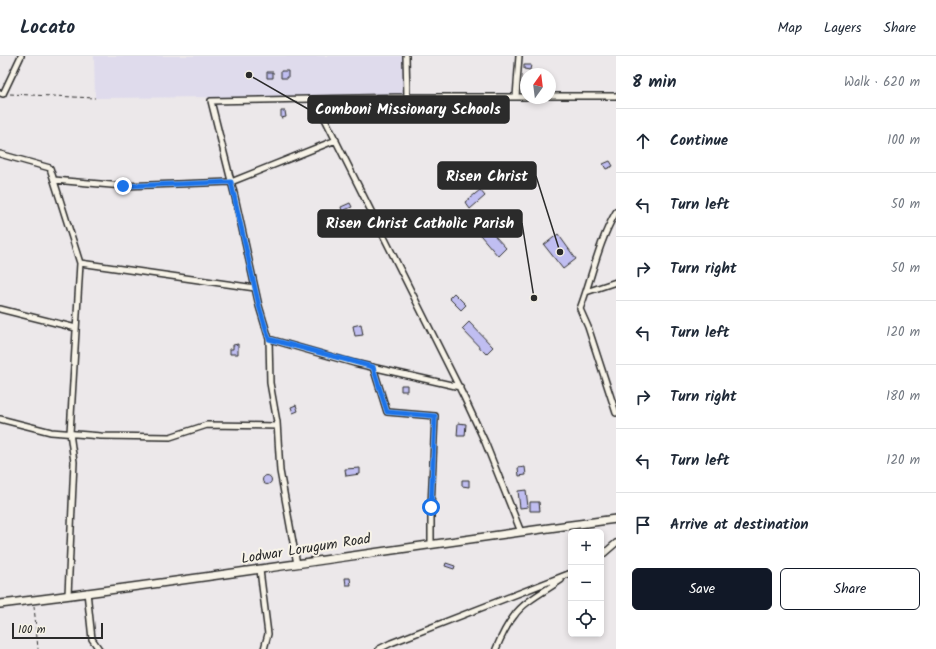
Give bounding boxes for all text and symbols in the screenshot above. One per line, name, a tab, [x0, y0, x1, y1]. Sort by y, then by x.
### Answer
text: Locato	[20, 13, 75, 43]
text: Map	[778, 17, 802, 39]
text: Layers	[824, 17, 862, 39]
text: Share	[884, 17, 916, 39]
north arrow	[520, 68, 556, 104]
text: 8 min	[632, 69, 676, 96]
text: Walk · 620 m	[844, 72, 920, 93]
callout: Comboni Missionary Schools	[308, 96, 509, 123]
text: Comboni Missionary Schools	[315, 98, 501, 122]
text: Continue	[670, 129, 728, 153]
icon: ahead	[632, 130, 654, 152]
text: 100 m	[887, 130, 920, 151]
callout: Risen Christ	[438, 162, 536, 189]
text: Risen Christ	[446, 165, 528, 189]
route end	[114, 177, 132, 195]
text: Turn left	[670, 193, 730, 217]
icon: left	[632, 194, 654, 216]
text: 50 m	[891, 194, 920, 215]
callout: Risen Christ Catholic Parish	[318, 210, 522, 237]
text: Risen Christ Catholic Parish	[326, 212, 514, 236]
text: Turn right	[670, 257, 737, 281]
icon: right	[632, 258, 654, 280]
text: 50 m	[891, 258, 920, 279]
text: Turn left	[670, 321, 730, 345]
icon: left	[632, 322, 654, 344]
text: 120 m	[886, 322, 920, 343]
text: Turn right	[670, 385, 737, 409]
icon: right	[632, 386, 654, 408]
text: 180 m	[886, 386, 920, 407]
text: Turn left	[670, 449, 730, 473]
icon: left	[632, 450, 654, 472]
text: 120 m	[886, 450, 920, 471]
route start	[422, 498, 440, 516]
text: Arrive at destination	[670, 513, 809, 537]
icon: arrive	[632, 514, 654, 536]
street label: Lodwar Lorugum Road	[240, 528, 373, 570]
map controls	[568, 529, 604, 637]
button: +	[568, 529, 604, 565]
button: −	[568, 565, 604, 601]
button: Save	[632, 568, 772, 610]
button: Share	[780, 568, 920, 610]
button: locate	[568, 601, 604, 637]
scale bar	[12, 621, 103, 640]
text: 100 m	[18, 621, 46, 639]

